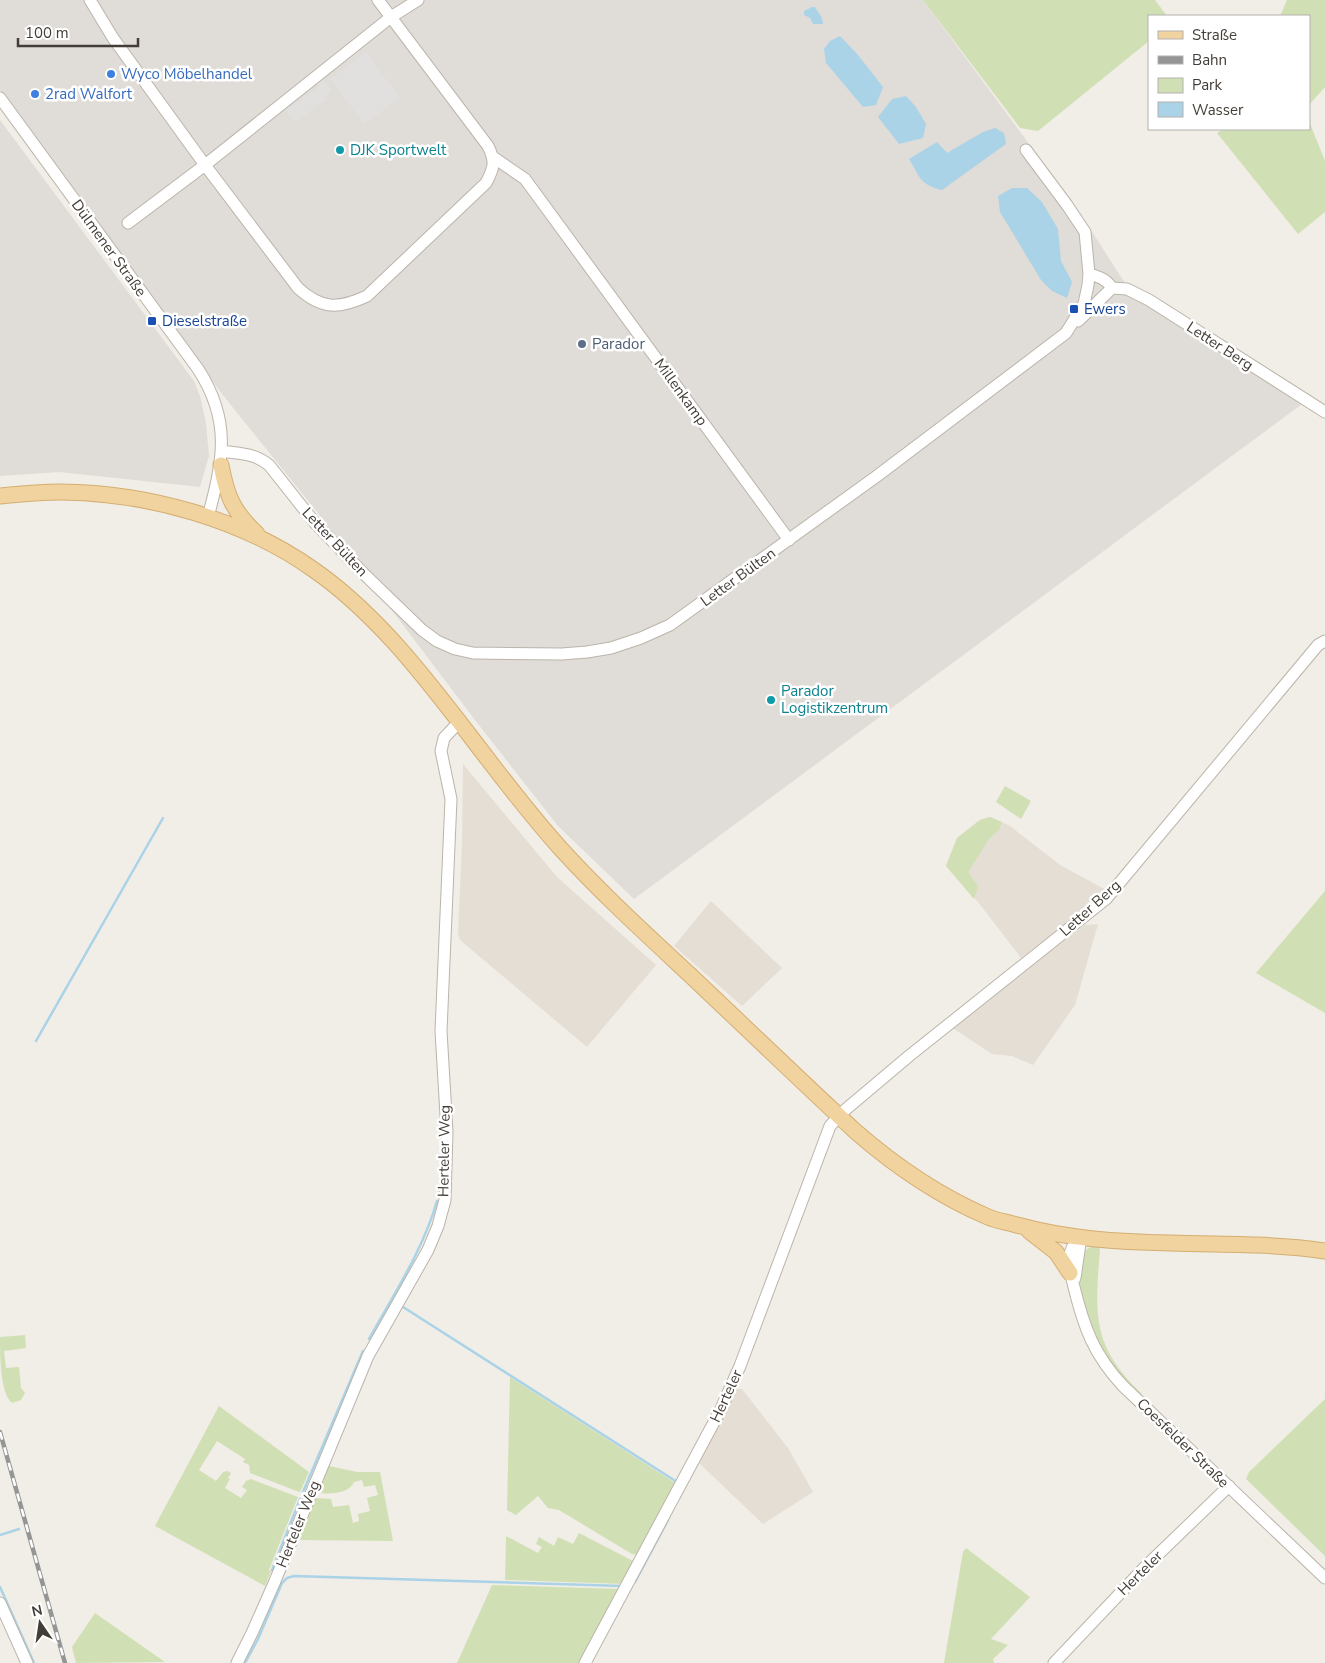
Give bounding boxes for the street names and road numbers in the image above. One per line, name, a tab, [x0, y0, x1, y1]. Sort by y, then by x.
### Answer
street label: Dülmener Straße	[67, 195, 151, 301]
street label: Letter Berg	[1183, 317, 1257, 375]
street label: Millenkamp	[650, 354, 712, 430]
street label: Letter Bülten	[298, 503, 372, 581]
street label: Letter Bülten	[697, 543, 779, 611]
street label: Letter Berg	[1055, 875, 1125, 941]
street label: Herteler Weg	[433, 1105, 455, 1197]
street label: Herteler	[705, 1366, 747, 1426]
street label: Coesfelder Straße	[1132, 1394, 1234, 1492]
street label: Herteler Weg	[271, 1477, 325, 1571]
street label: Herteler	[1113, 1546, 1167, 1600]

